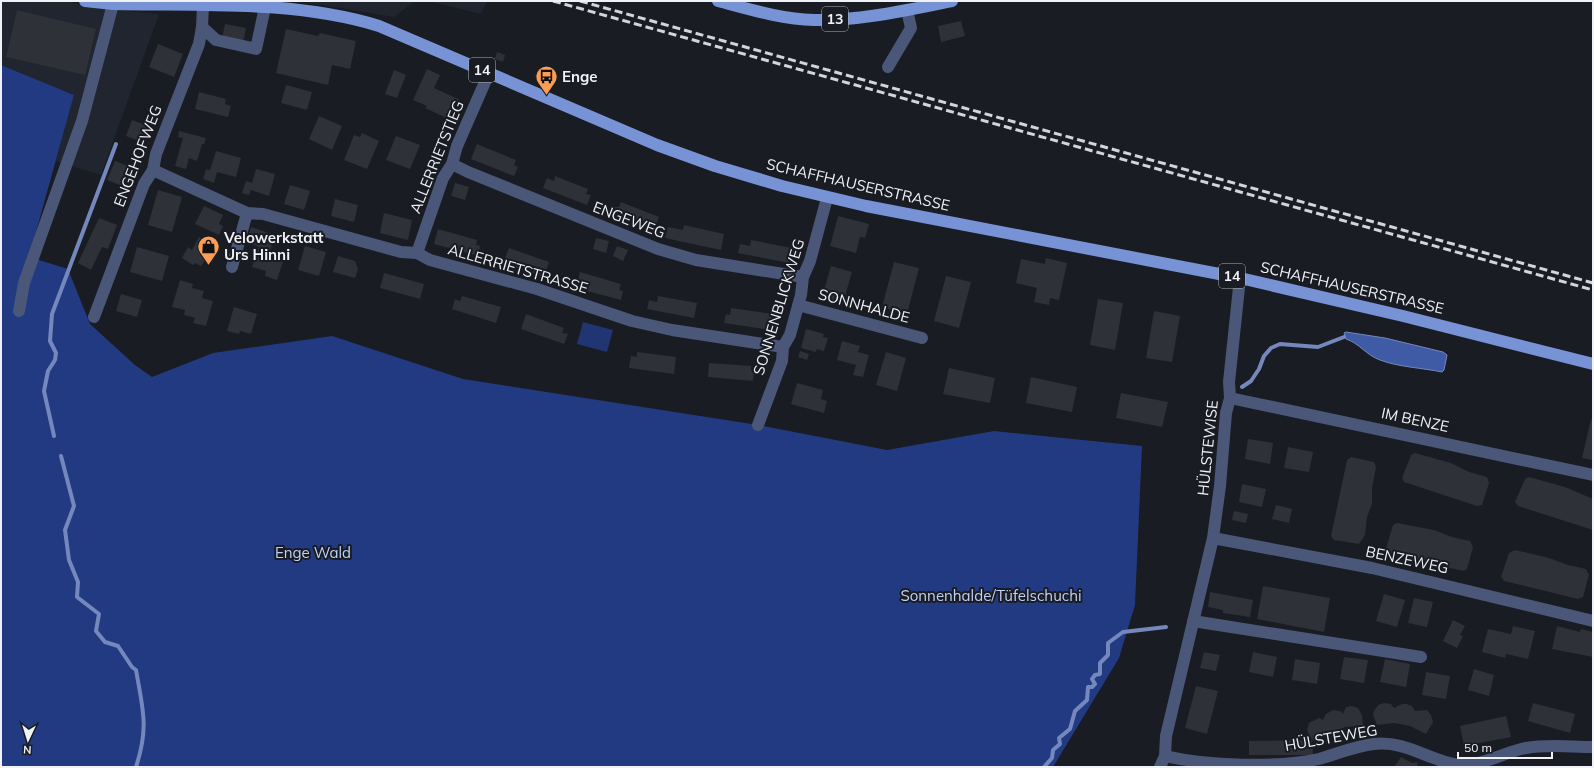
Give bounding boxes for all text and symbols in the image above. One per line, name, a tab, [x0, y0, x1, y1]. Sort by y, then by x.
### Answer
road number: 13	[822, 7, 848, 31]
road number: 14	[469, 58, 495, 82]
bus stop icon: Enge	[533, 64, 559, 97]
place label: Enge	[562, 67, 598, 86]
street label: ALLERRIETSTIEG	[405, 98, 468, 216]
street label: ENGEHOFWEG	[109, 102, 166, 210]
street label: SCHAFFHAUSERSTRASSE	[765, 154, 952, 215]
street label: ENGEWEG	[590, 197, 668, 242]
place label: Velowerkstatt Urs Hinni	[223, 228, 324, 264]
shop icon: Velowerkstatt Urs Hinni	[195, 234, 221, 267]
street label: SONNENBLICKWEG	[749, 236, 808, 377]
street label: ALLERRIETSTRASSE	[446, 239, 591, 298]
street label: SCHAFFHAUSERSTRASSE	[1259, 257, 1446, 318]
road number: 14	[1219, 264, 1245, 288]
street label: SONNHALDE	[816, 284, 912, 327]
street label: HÜLSTEWISE	[1193, 399, 1222, 497]
street label: IM BENZE	[1380, 403, 1451, 436]
street label: BENZEWEG	[1364, 541, 1450, 578]
park label: Enge Wald	[275, 543, 351, 562]
park label: Sonnenhalde/Tüfelschuchi	[900, 586, 1082, 605]
north arrow	[8, 720, 48, 760]
street label: HÜLSTEWEG	[1283, 720, 1379, 755]
scale bar	[1458, 734, 1552, 760]
text: 50 m	[1464, 740, 1492, 755]
text: N	[23, 743, 32, 757]

